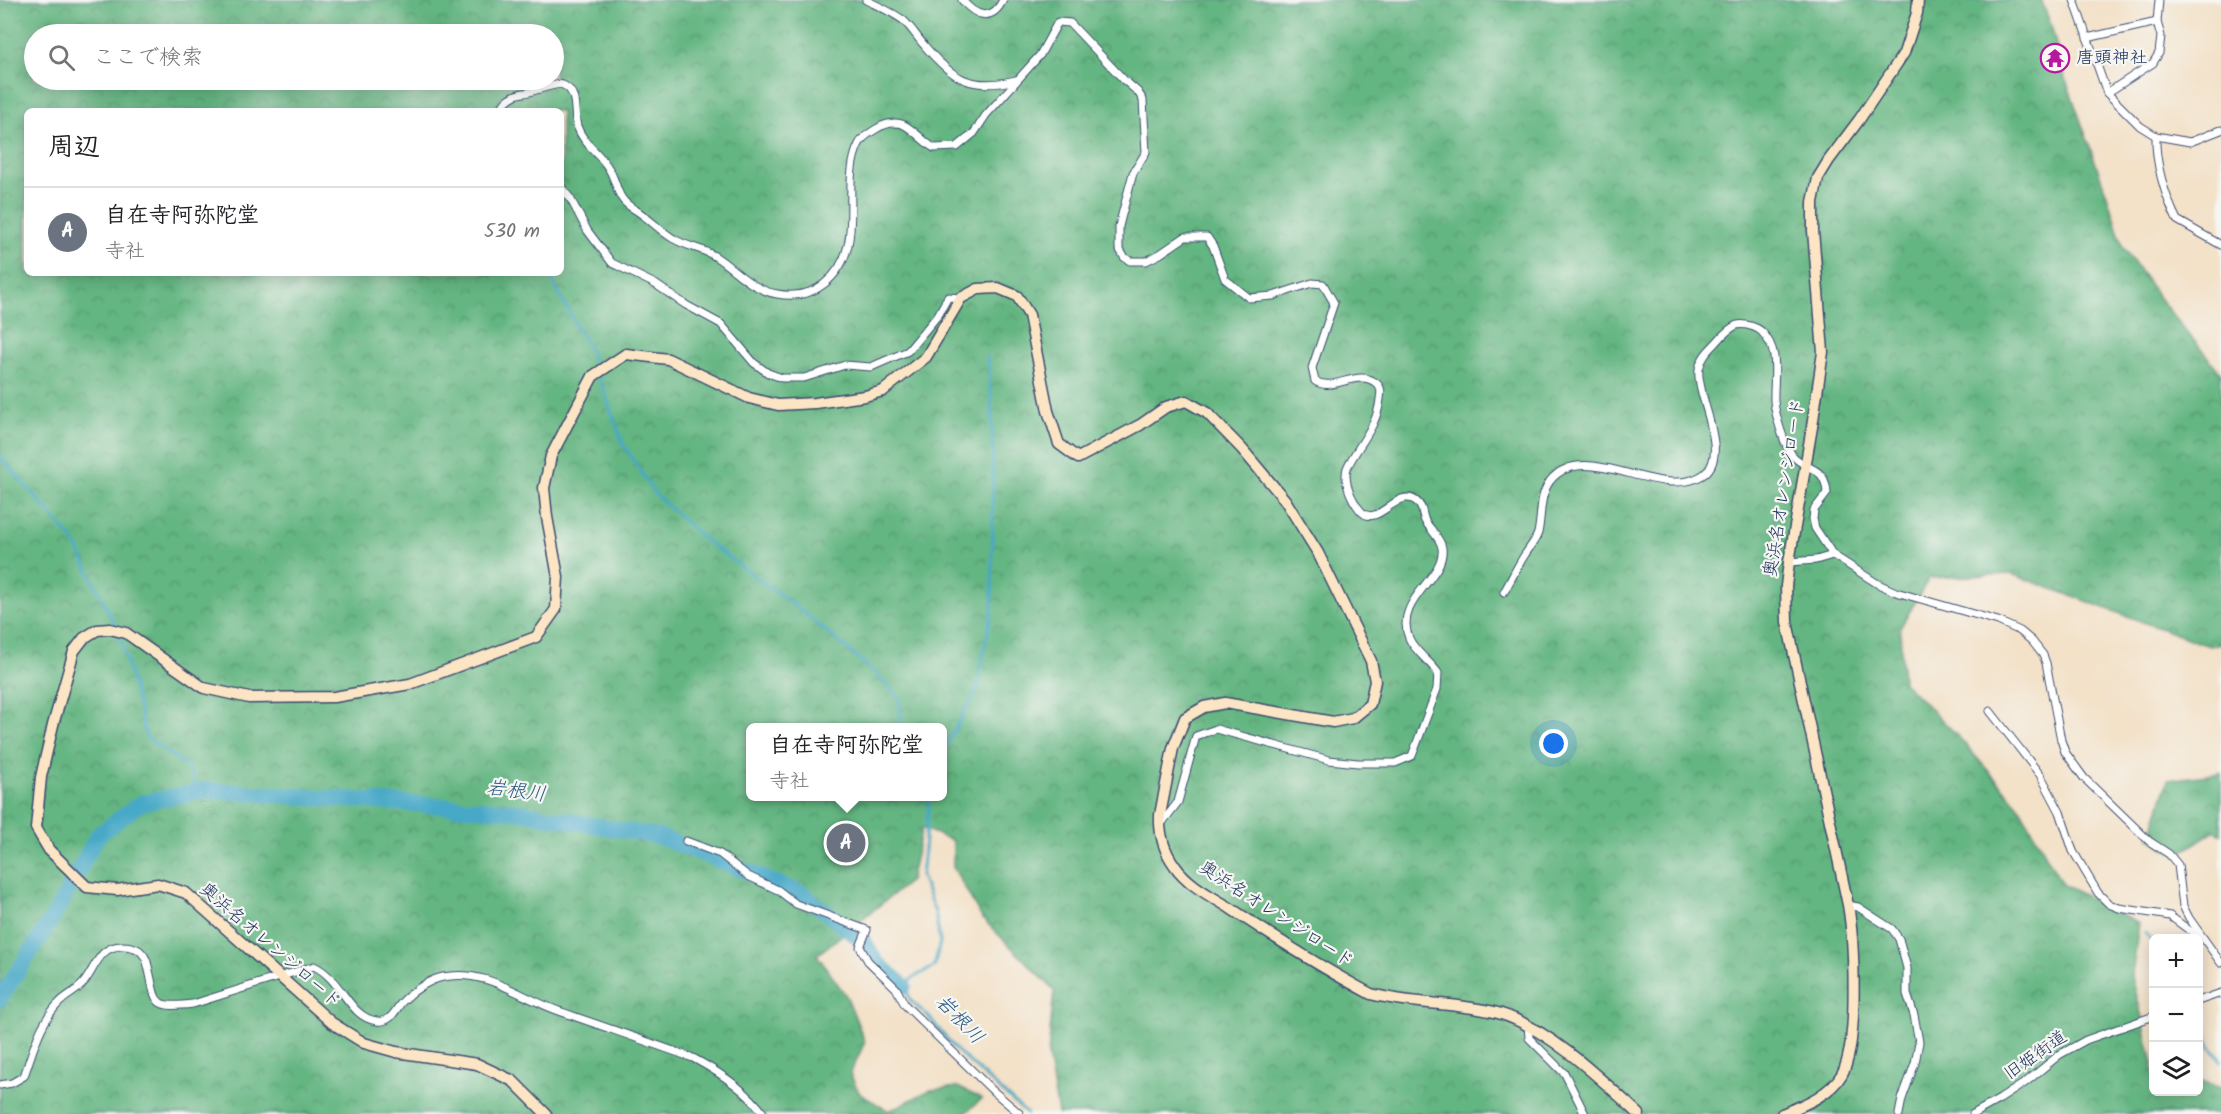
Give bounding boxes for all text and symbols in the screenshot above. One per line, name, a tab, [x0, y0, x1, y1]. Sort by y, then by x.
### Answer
search box	[24, 24, 564, 90]
icon: search	[45, 41, 78, 74]
text: ここで検索	[93, 41, 203, 76]
temple icon: 唐頭神社	[2039, 42, 2071, 74]
place label: 唐頭神社	[2076, 44, 2148, 73]
text: 周辺	[48, 127, 100, 169]
text: 自在寺阿弥陀堂	[105, 199, 259, 234]
text: A	[61, 216, 74, 248]
text: 530 m	[484, 216, 540, 248]
text: 寺社	[105, 236, 145, 268]
street label: 奥浜名オレンジロード	[1757, 397, 1813, 579]
popup	[746, 723, 947, 801]
text: 自在寺阿弥陀堂	[769, 729, 924, 764]
your location	[1539, 729, 1568, 758]
text: 寺社	[769, 766, 809, 798]
water label: 岩根川	[484, 772, 548, 812]
pin: A	[826, 820, 866, 866]
street label: 奥浜名オレンジロード	[1193, 854, 1359, 976]
street label: 奥浜名オレンジロード	[193, 876, 347, 1016]
map controls	[2149, 934, 2203, 1096]
button: +	[2149, 934, 2203, 988]
water label: 岩根川	[927, 987, 991, 1053]
button: −	[2149, 988, 2203, 1042]
street label: 旧姫街道	[1998, 1023, 2074, 1089]
button: layers	[2149, 1042, 2203, 1096]

